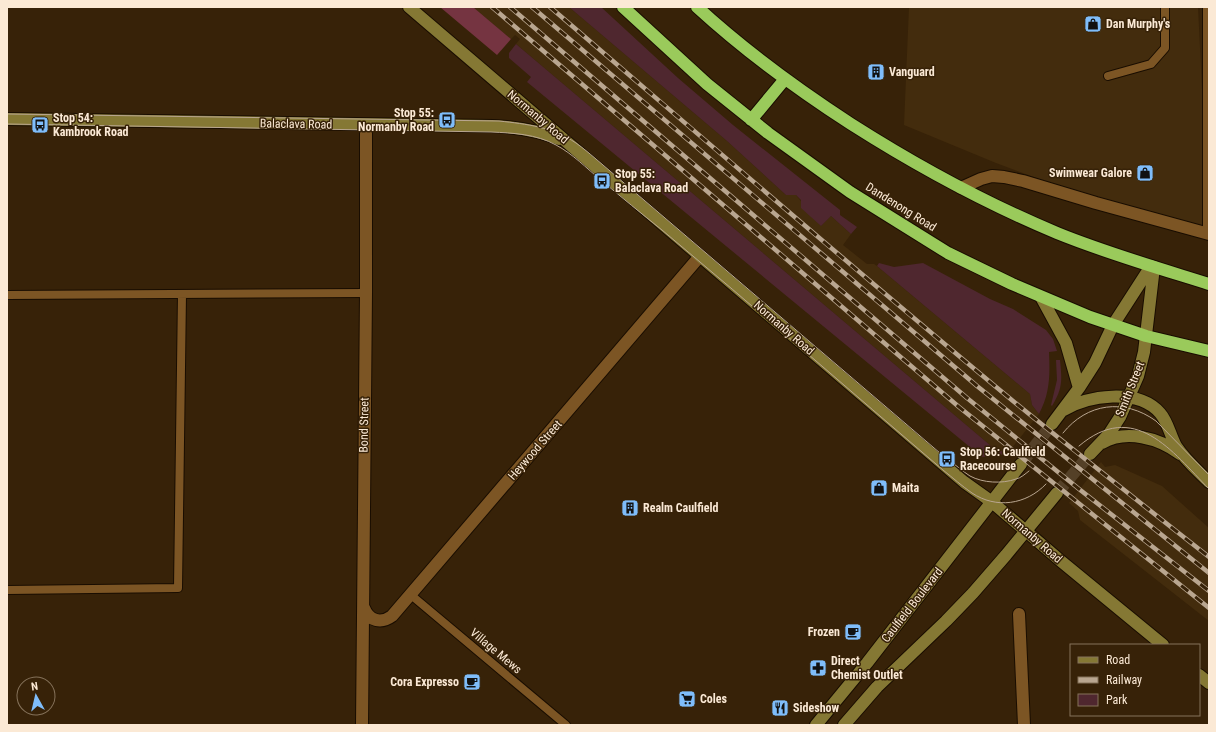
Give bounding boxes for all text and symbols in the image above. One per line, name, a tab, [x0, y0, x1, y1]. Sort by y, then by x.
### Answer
shop icon: Dan Murphy's	[1083, 14, 1103, 34]
place label: Dan Murphy's	[1106, 17, 1171, 31]
building icon: Vanguard	[866, 62, 886, 82]
place label: Vanguard	[889, 65, 935, 79]
street label: Normanby Road	[505, 87, 571, 147]
place label: Stop 55: Normanby Road	[358, 106, 434, 134]
bus stop icon: Stop 55: Normanby Road	[437, 110, 457, 130]
place label: Stop 54: Kambrook Road	[53, 111, 129, 139]
bus stop icon: Stop 54: Kambrook Road	[30, 115, 50, 135]
street label: Balaclava Road	[260, 116, 332, 132]
shop icon: Swimwear Galore	[1135, 163, 1155, 183]
place label: Swimwear Galore	[1049, 166, 1132, 180]
place label: Stop 55: Balaclava Road	[615, 167, 688, 195]
bus stop icon: Stop 55: Balaclava Road	[592, 171, 612, 191]
street label: Dandenong Road	[863, 180, 939, 234]
street label: Normanby Road	[751, 298, 817, 358]
street label: Smith Street	[1113, 359, 1148, 419]
street label: Bond Street	[357, 397, 371, 453]
street label: Heywood Street	[505, 417, 565, 483]
place label: Stop 56: Caulfield Racecourse	[960, 445, 1046, 473]
bus stop icon: Stop 56: Caulfield Racecourse	[937, 449, 957, 469]
shop icon: Maita	[869, 478, 889, 498]
place label: Maita	[892, 481, 919, 495]
building icon: Realm Caulfield	[620, 498, 640, 518]
place label: Realm Caulfield	[643, 501, 718, 515]
street label: Normanby Road	[999, 506, 1065, 566]
street label: Caulfield Boulevard	[878, 565, 946, 645]
cafe icon: Frozen	[843, 622, 863, 642]
street label: Village Mews	[467, 625, 525, 677]
place label: Frozen	[808, 625, 840, 639]
legend	[1070, 644, 1200, 716]
text: Road	[1106, 653, 1130, 667]
place label: Direct Chemist Outlet	[831, 654, 903, 682]
pharmacy icon: Direct Chemist Outlet	[808, 658, 828, 678]
cafe icon: Cora Expresso	[462, 672, 482, 692]
text: Railway	[1106, 673, 1142, 687]
place label: Cora Expresso	[390, 675, 459, 689]
north arrow	[16, 676, 56, 716]
text: N	[30, 680, 39, 693]
supermarket icon: Coles	[677, 689, 697, 709]
place label: Coles	[700, 692, 728, 706]
text: Park	[1106, 693, 1128, 707]
restaurant icon: Sideshow	[770, 698, 790, 718]
place label: Sideshow	[793, 701, 840, 715]

